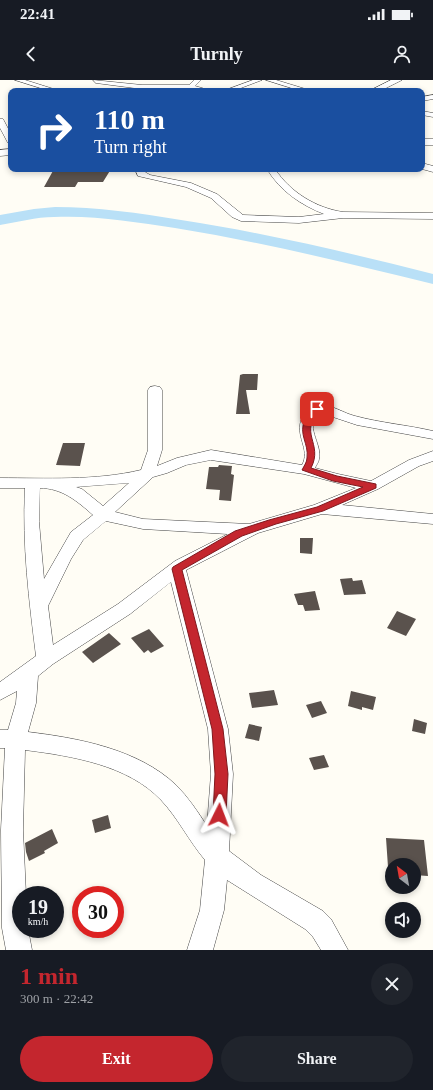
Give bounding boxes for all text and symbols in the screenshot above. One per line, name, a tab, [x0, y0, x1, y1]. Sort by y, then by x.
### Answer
text: 22:41	[20, 6, 55, 22]
icon: back	[20, 43, 42, 65]
icon: person	[391, 43, 413, 65]
text: Turnly	[190, 44, 243, 64]
icon: right	[28, 104, 80, 156]
text: 110 m	[94, 104, 165, 135]
text: Turn right	[94, 137, 167, 157]
pin	[300, 392, 334, 426]
icon: arrive	[306, 398, 328, 420]
position arrow	[198, 794, 240, 836]
north arrow	[385, 858, 421, 894]
map controls	[385, 858, 421, 938]
speed limit sign: 30	[72, 886, 124, 938]
text: 19	[28, 896, 48, 918]
button: sound	[385, 902, 421, 938]
text: km/h	[28, 916, 48, 927]
text: 1 min	[20, 963, 78, 989]
button: close	[371, 963, 413, 1005]
text: 300 m · 22:42	[20, 991, 93, 1006]
button: Exit	[20, 1036, 213, 1082]
button: Share	[221, 1036, 413, 1082]

